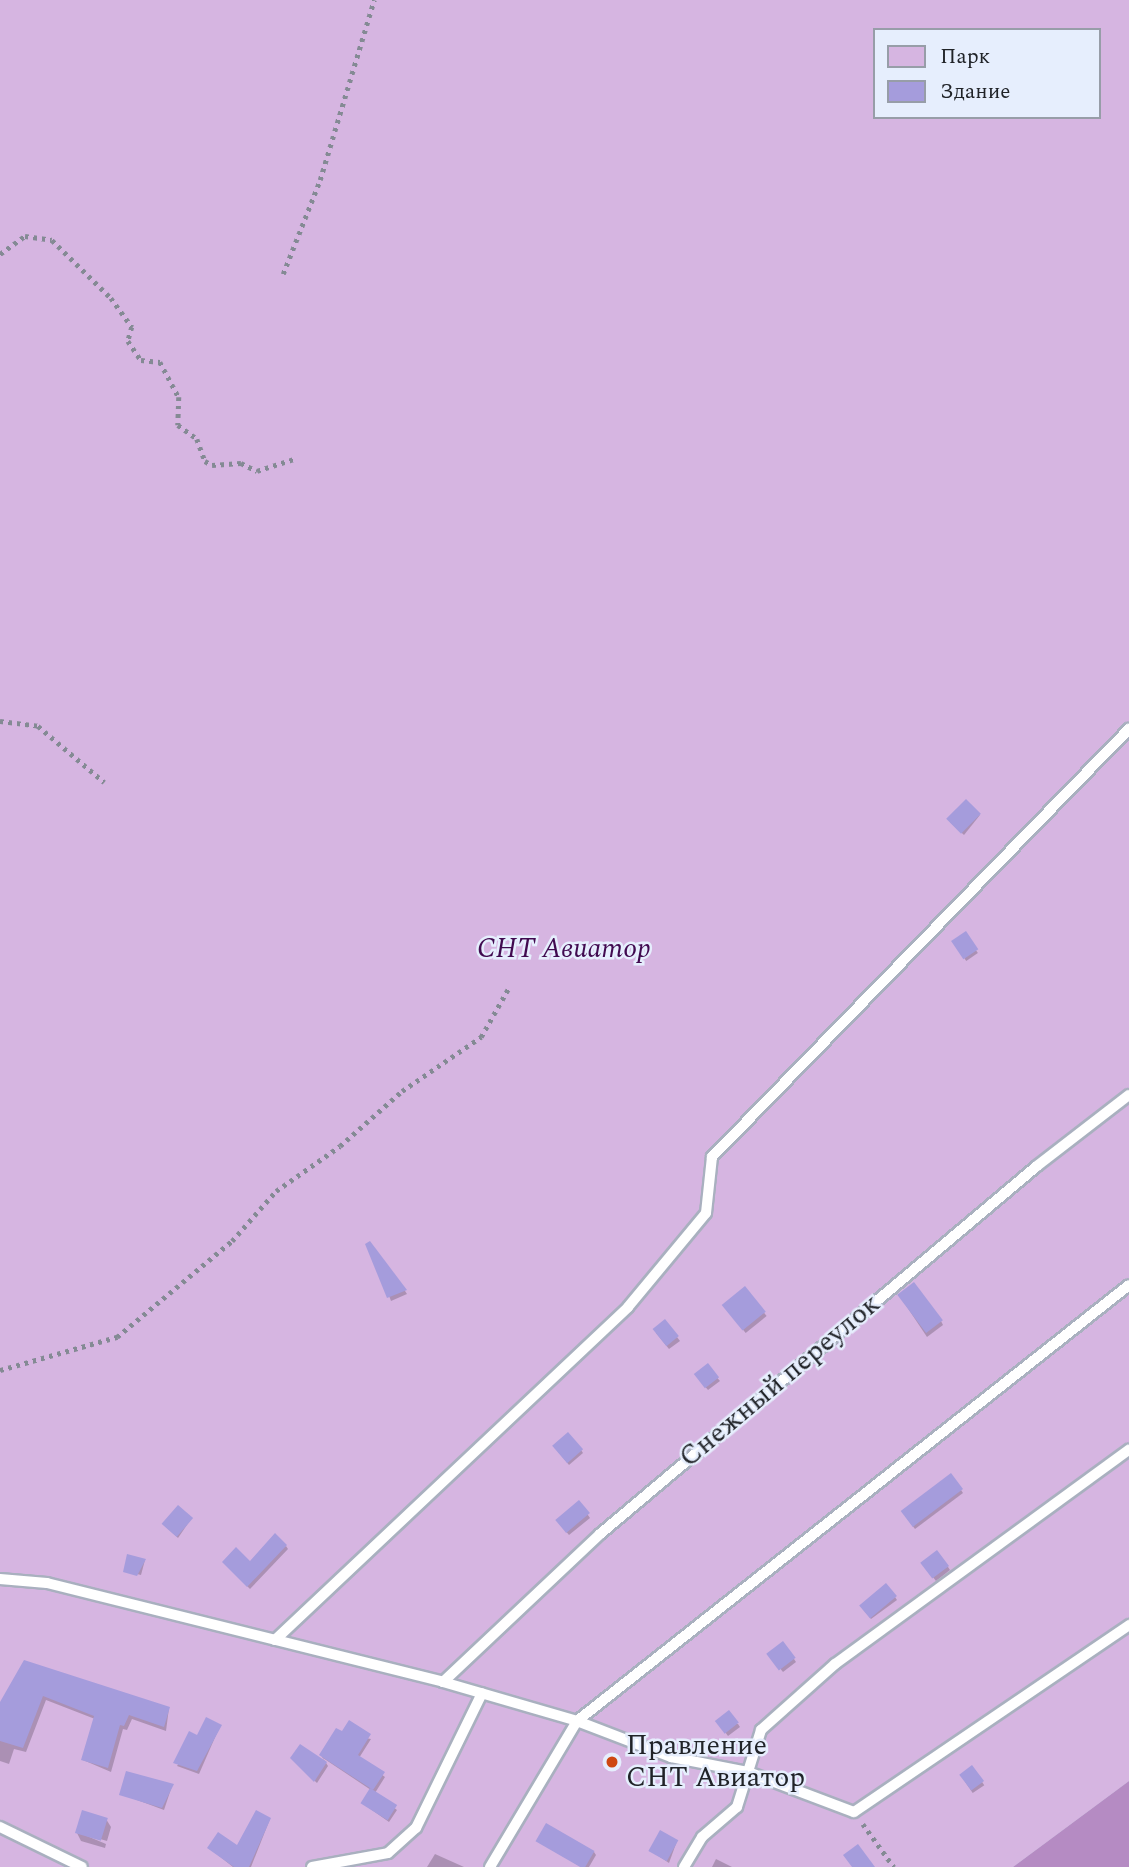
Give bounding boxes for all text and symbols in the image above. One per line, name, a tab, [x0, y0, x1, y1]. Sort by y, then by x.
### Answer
legend	[874, 28, 1101, 119]
text: Парк	[940, 41, 990, 73]
text: Здание	[940, 76, 1010, 108]
park label: СНТ Авиатор	[477, 932, 651, 966]
street label: Снежный переулок	[673, 1287, 887, 1475]
place label: Правление СНТ Авиатор	[626, 1729, 805, 1795]
marker: Правление СНТ Авиатор	[604, 1754, 620, 1770]

